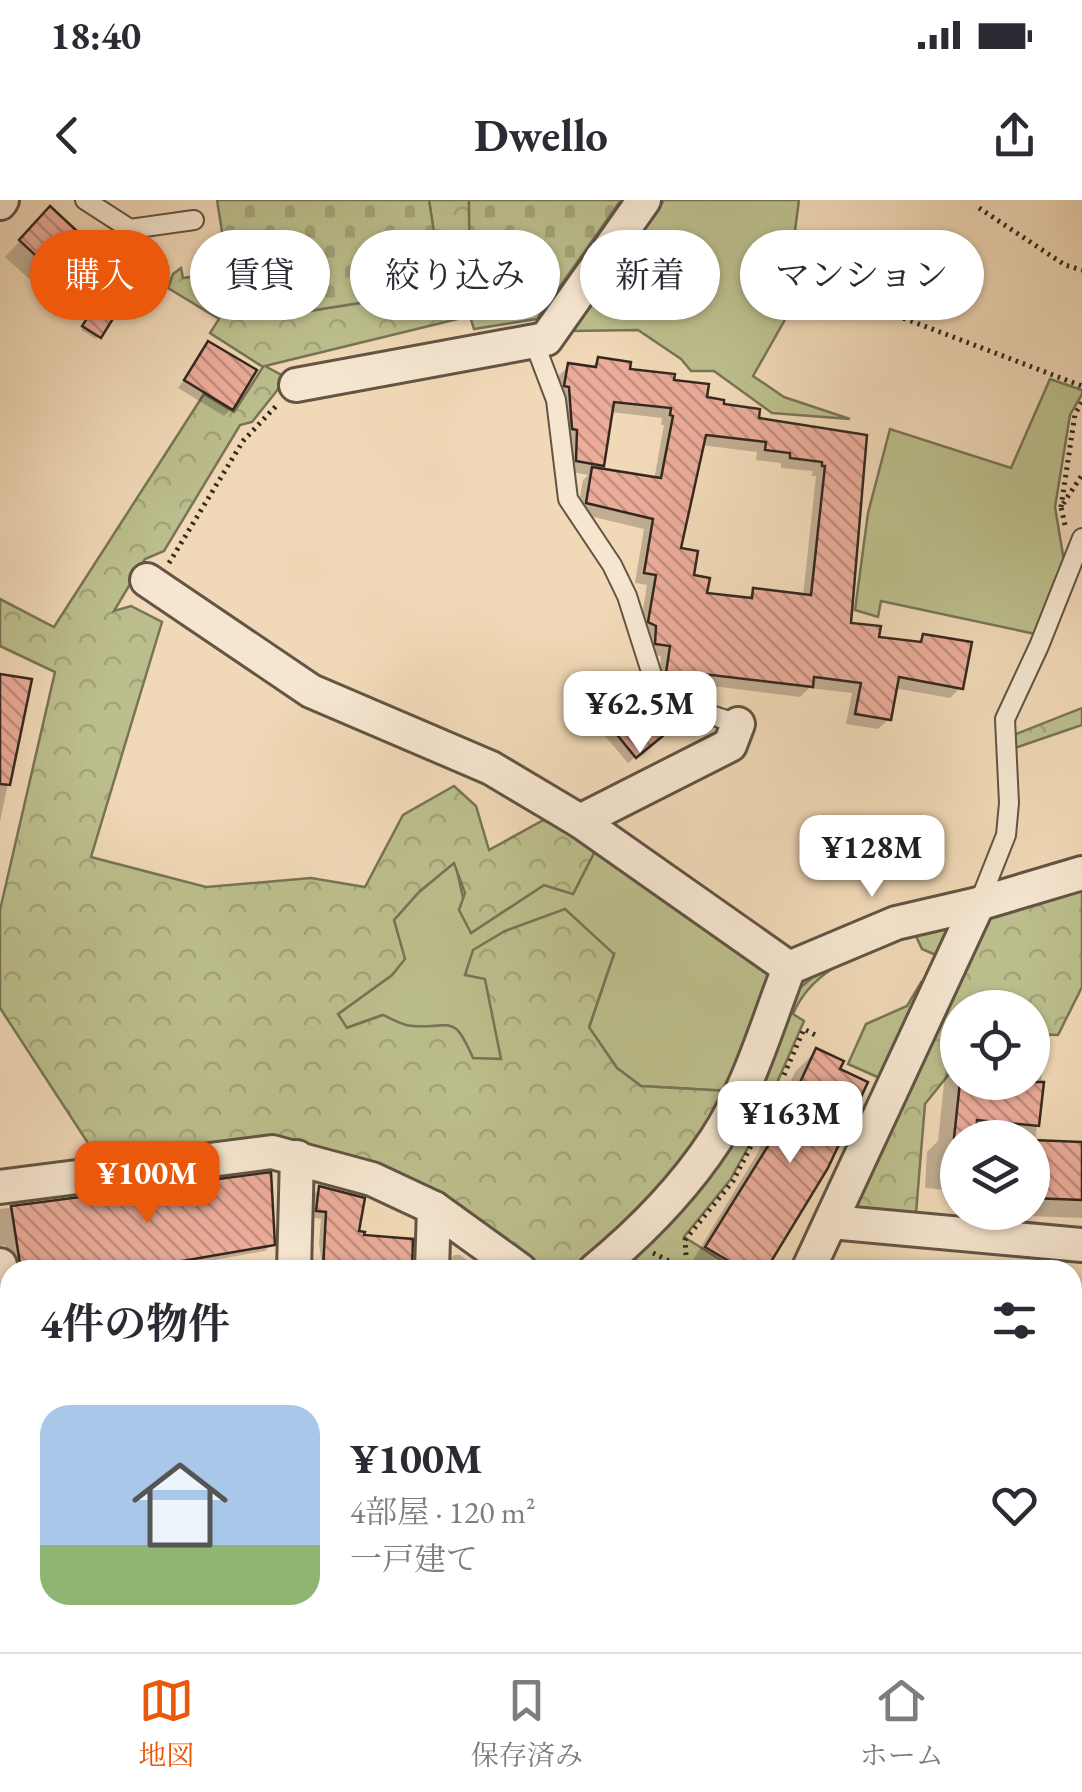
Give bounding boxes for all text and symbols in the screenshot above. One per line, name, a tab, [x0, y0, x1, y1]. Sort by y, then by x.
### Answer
text: 18:40	[50, 11, 141, 60]
text: Dwello	[474, 106, 608, 164]
icon: back	[40, 108, 95, 163]
icon: share	[987, 108, 1042, 163]
chip: 購入	[30, 230, 170, 320]
chip: 賃貸	[190, 230, 330, 320]
chip: 絞り込み	[350, 230, 560, 320]
chip: 新着	[580, 230, 720, 320]
chip: マンション	[740, 230, 984, 320]
pin: ¥62.5M	[559, 671, 721, 756]
text: ¥62.5M	[586, 682, 694, 724]
pin: ¥128M	[802, 815, 942, 900]
text: ¥128M	[821, 826, 923, 868]
map controls	[940, 990, 1050, 1230]
button: locate	[940, 990, 1050, 1100]
pin: ¥163M	[720, 1081, 860, 1166]
text: ¥163M	[739, 1092, 841, 1134]
button: layers	[940, 1120, 1050, 1230]
pin: ¥100M	[77, 1141, 217, 1226]
text: ¥100M	[96, 1152, 198, 1194]
icon: filters	[987, 1293, 1042, 1348]
text: 4件の物件	[40, 1296, 230, 1351]
text: ¥100M	[350, 1431, 483, 1486]
icon: home	[120, 1445, 240, 1565]
icon: heart	[987, 1478, 1042, 1533]
text: 4部屋 · 120 m²	[350, 1491, 536, 1533]
text: 一戸建て	[350, 1538, 478, 1580]
tab: 地図	[138, 1673, 194, 1773]
tab: 保存済み	[471, 1673, 583, 1773]
tab: ホーム	[860, 1673, 944, 1773]

